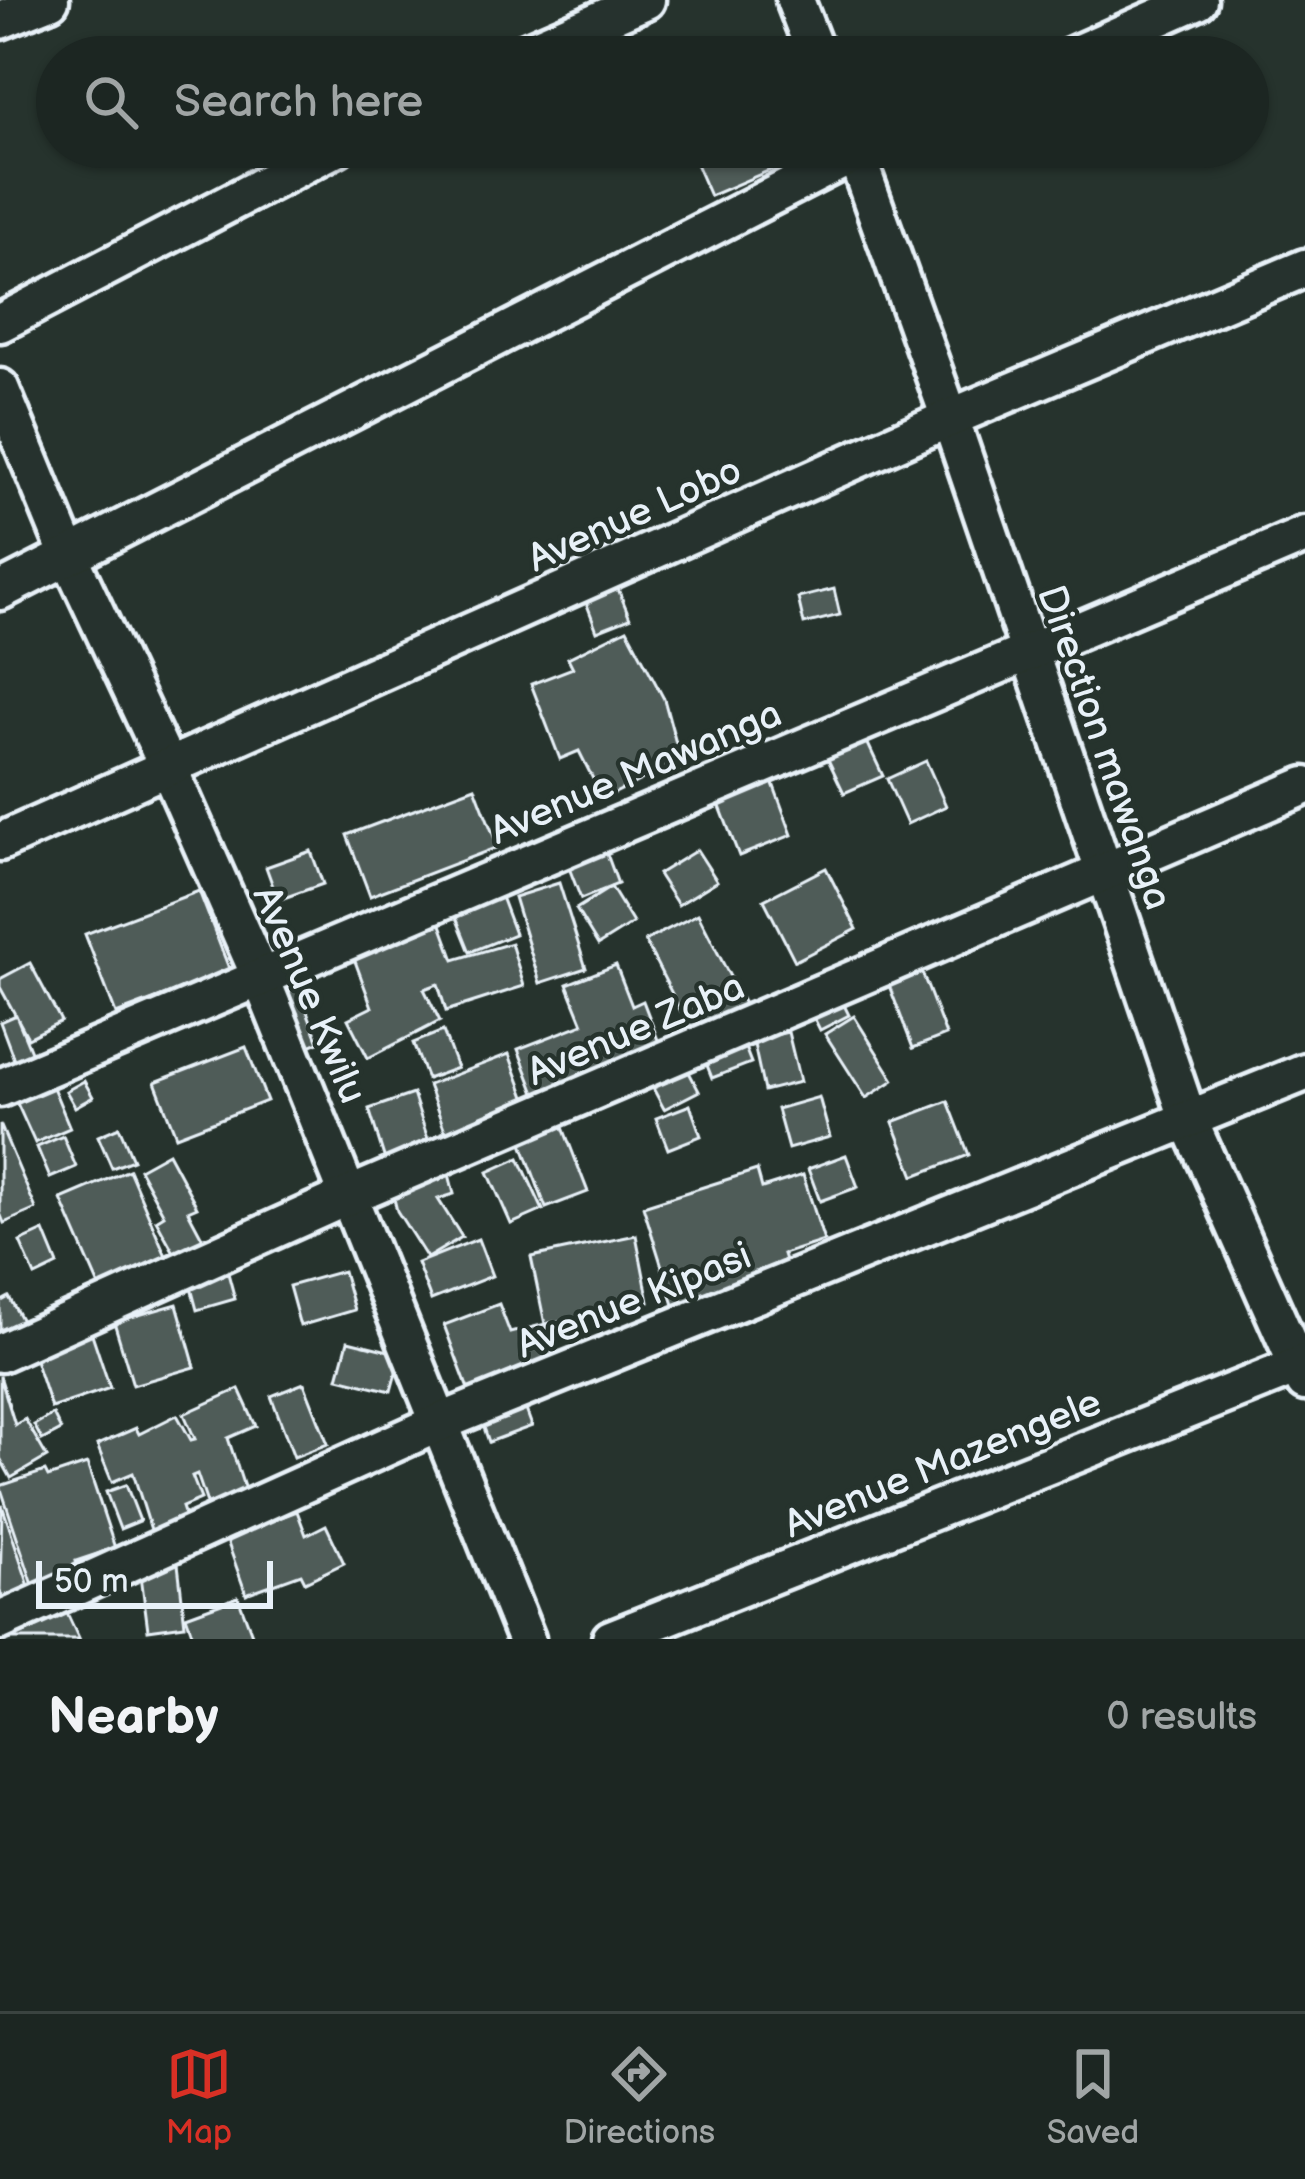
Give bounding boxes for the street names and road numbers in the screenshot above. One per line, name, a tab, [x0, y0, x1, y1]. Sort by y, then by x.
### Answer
street label: Avenue Lobo	[521, 447, 749, 583]
street label: Direction mawanga	[1026, 580, 1181, 916]
street label: Avenue Mawanga	[483, 691, 789, 856]
street label: Avenue Kwilu	[242, 879, 376, 1111]
street label: Avenue Zaba	[520, 963, 752, 1097]
street label: Avenue Kipasi	[510, 1233, 758, 1370]
street label: Avenue Mazengele	[778, 1379, 1108, 1549]

